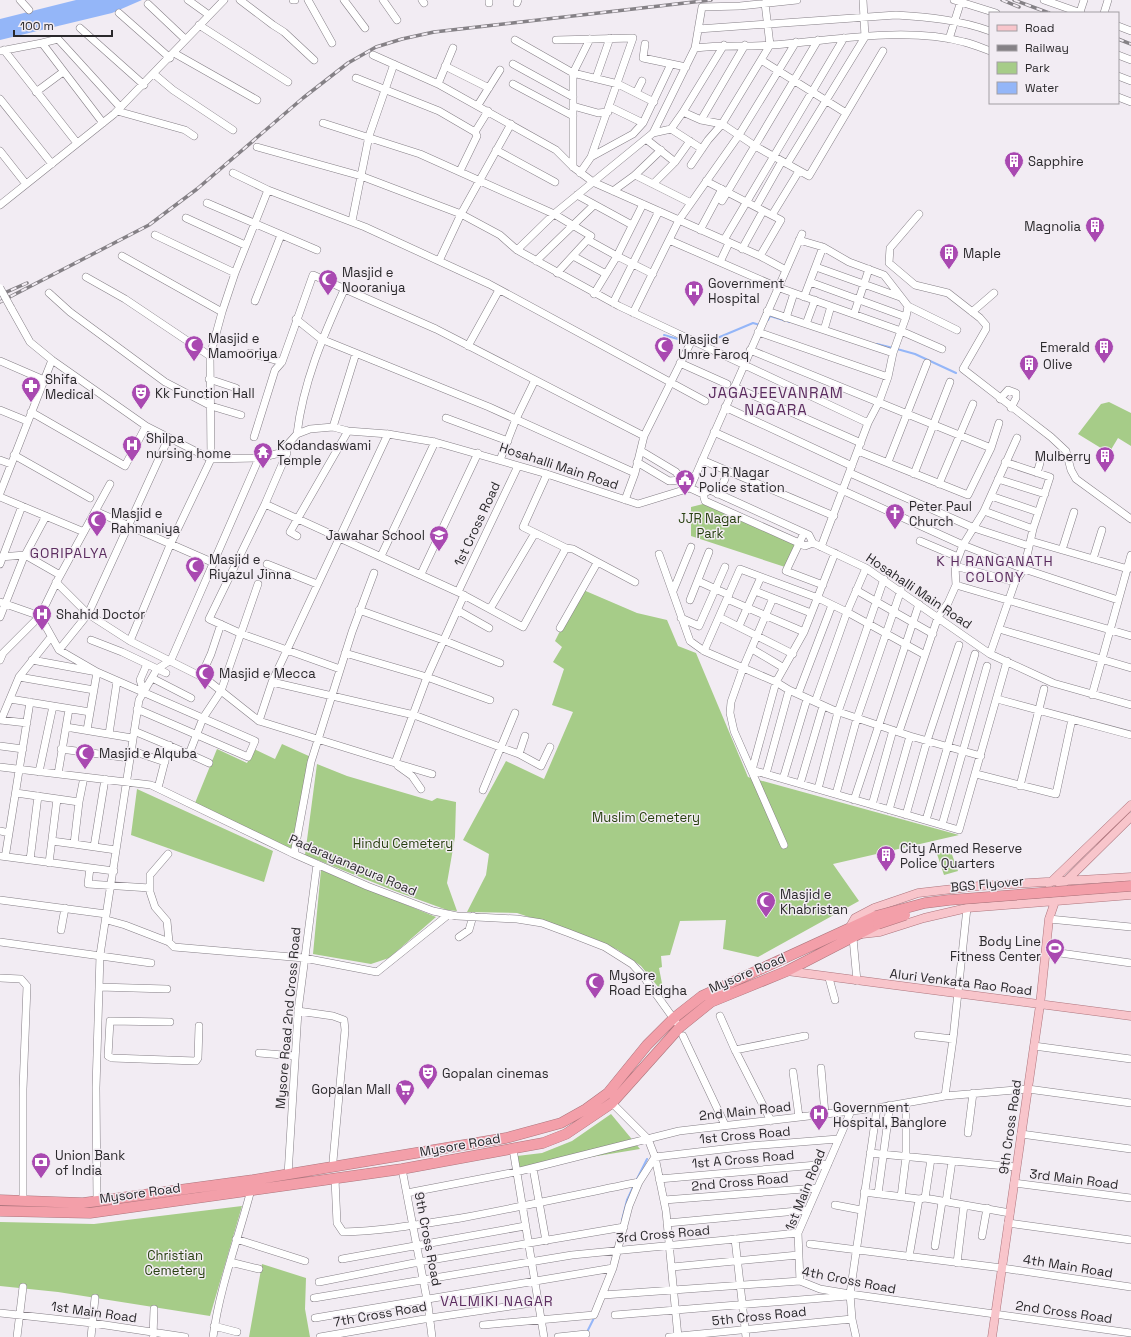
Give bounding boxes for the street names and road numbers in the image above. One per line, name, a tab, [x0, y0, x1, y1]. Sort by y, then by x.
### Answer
street label: Hosahalli Main Road	[497, 439, 621, 493]
street label: 1st Cross Road	[450, 479, 504, 569]
street label: Hosahalli Main Road	[863, 549, 975, 633]
street label: Padarayanapura Road	[286, 830, 420, 900]
street label: BGS Flyover	[950, 872, 1025, 896]
street label: Mysore Road 2nd Cross Road	[272, 926, 304, 1110]
street label: Mysore Road	[706, 949, 788, 997]
street label: Aluri Venkata Rao Road	[889, 965, 1033, 999]
street label: 9th Cross Road	[995, 1079, 1025, 1175]
street label: 2nd Main Road	[698, 1098, 792, 1124]
street label: 1st Cross Road	[699, 1123, 791, 1147]
street label: Mysore Road	[418, 1130, 502, 1160]
street label: 1st A Cross Road	[691, 1146, 795, 1172]
street label: 1st Main Road	[781, 1147, 829, 1233]
street label: 3rd Main Road	[1029, 1165, 1119, 1193]
street label: 2nd Cross Road	[691, 1169, 789, 1195]
street label: Mysore Road	[98, 1179, 182, 1207]
street label: 9th Cross Road	[411, 1191, 445, 1287]
street label: 3rd Cross Road	[615, 1221, 711, 1247]
street label: 4th Main Road	[1022, 1251, 1114, 1281]
street label: 4th Cross Road	[801, 1263, 897, 1297]
street label: 7th Cross Road	[332, 1297, 428, 1331]
street label: 2nd Cross Road	[1015, 1297, 1113, 1327]
street label: 1st Main Road	[50, 1298, 138, 1326]
street label: 5th Cross Road	[711, 1303, 807, 1329]

